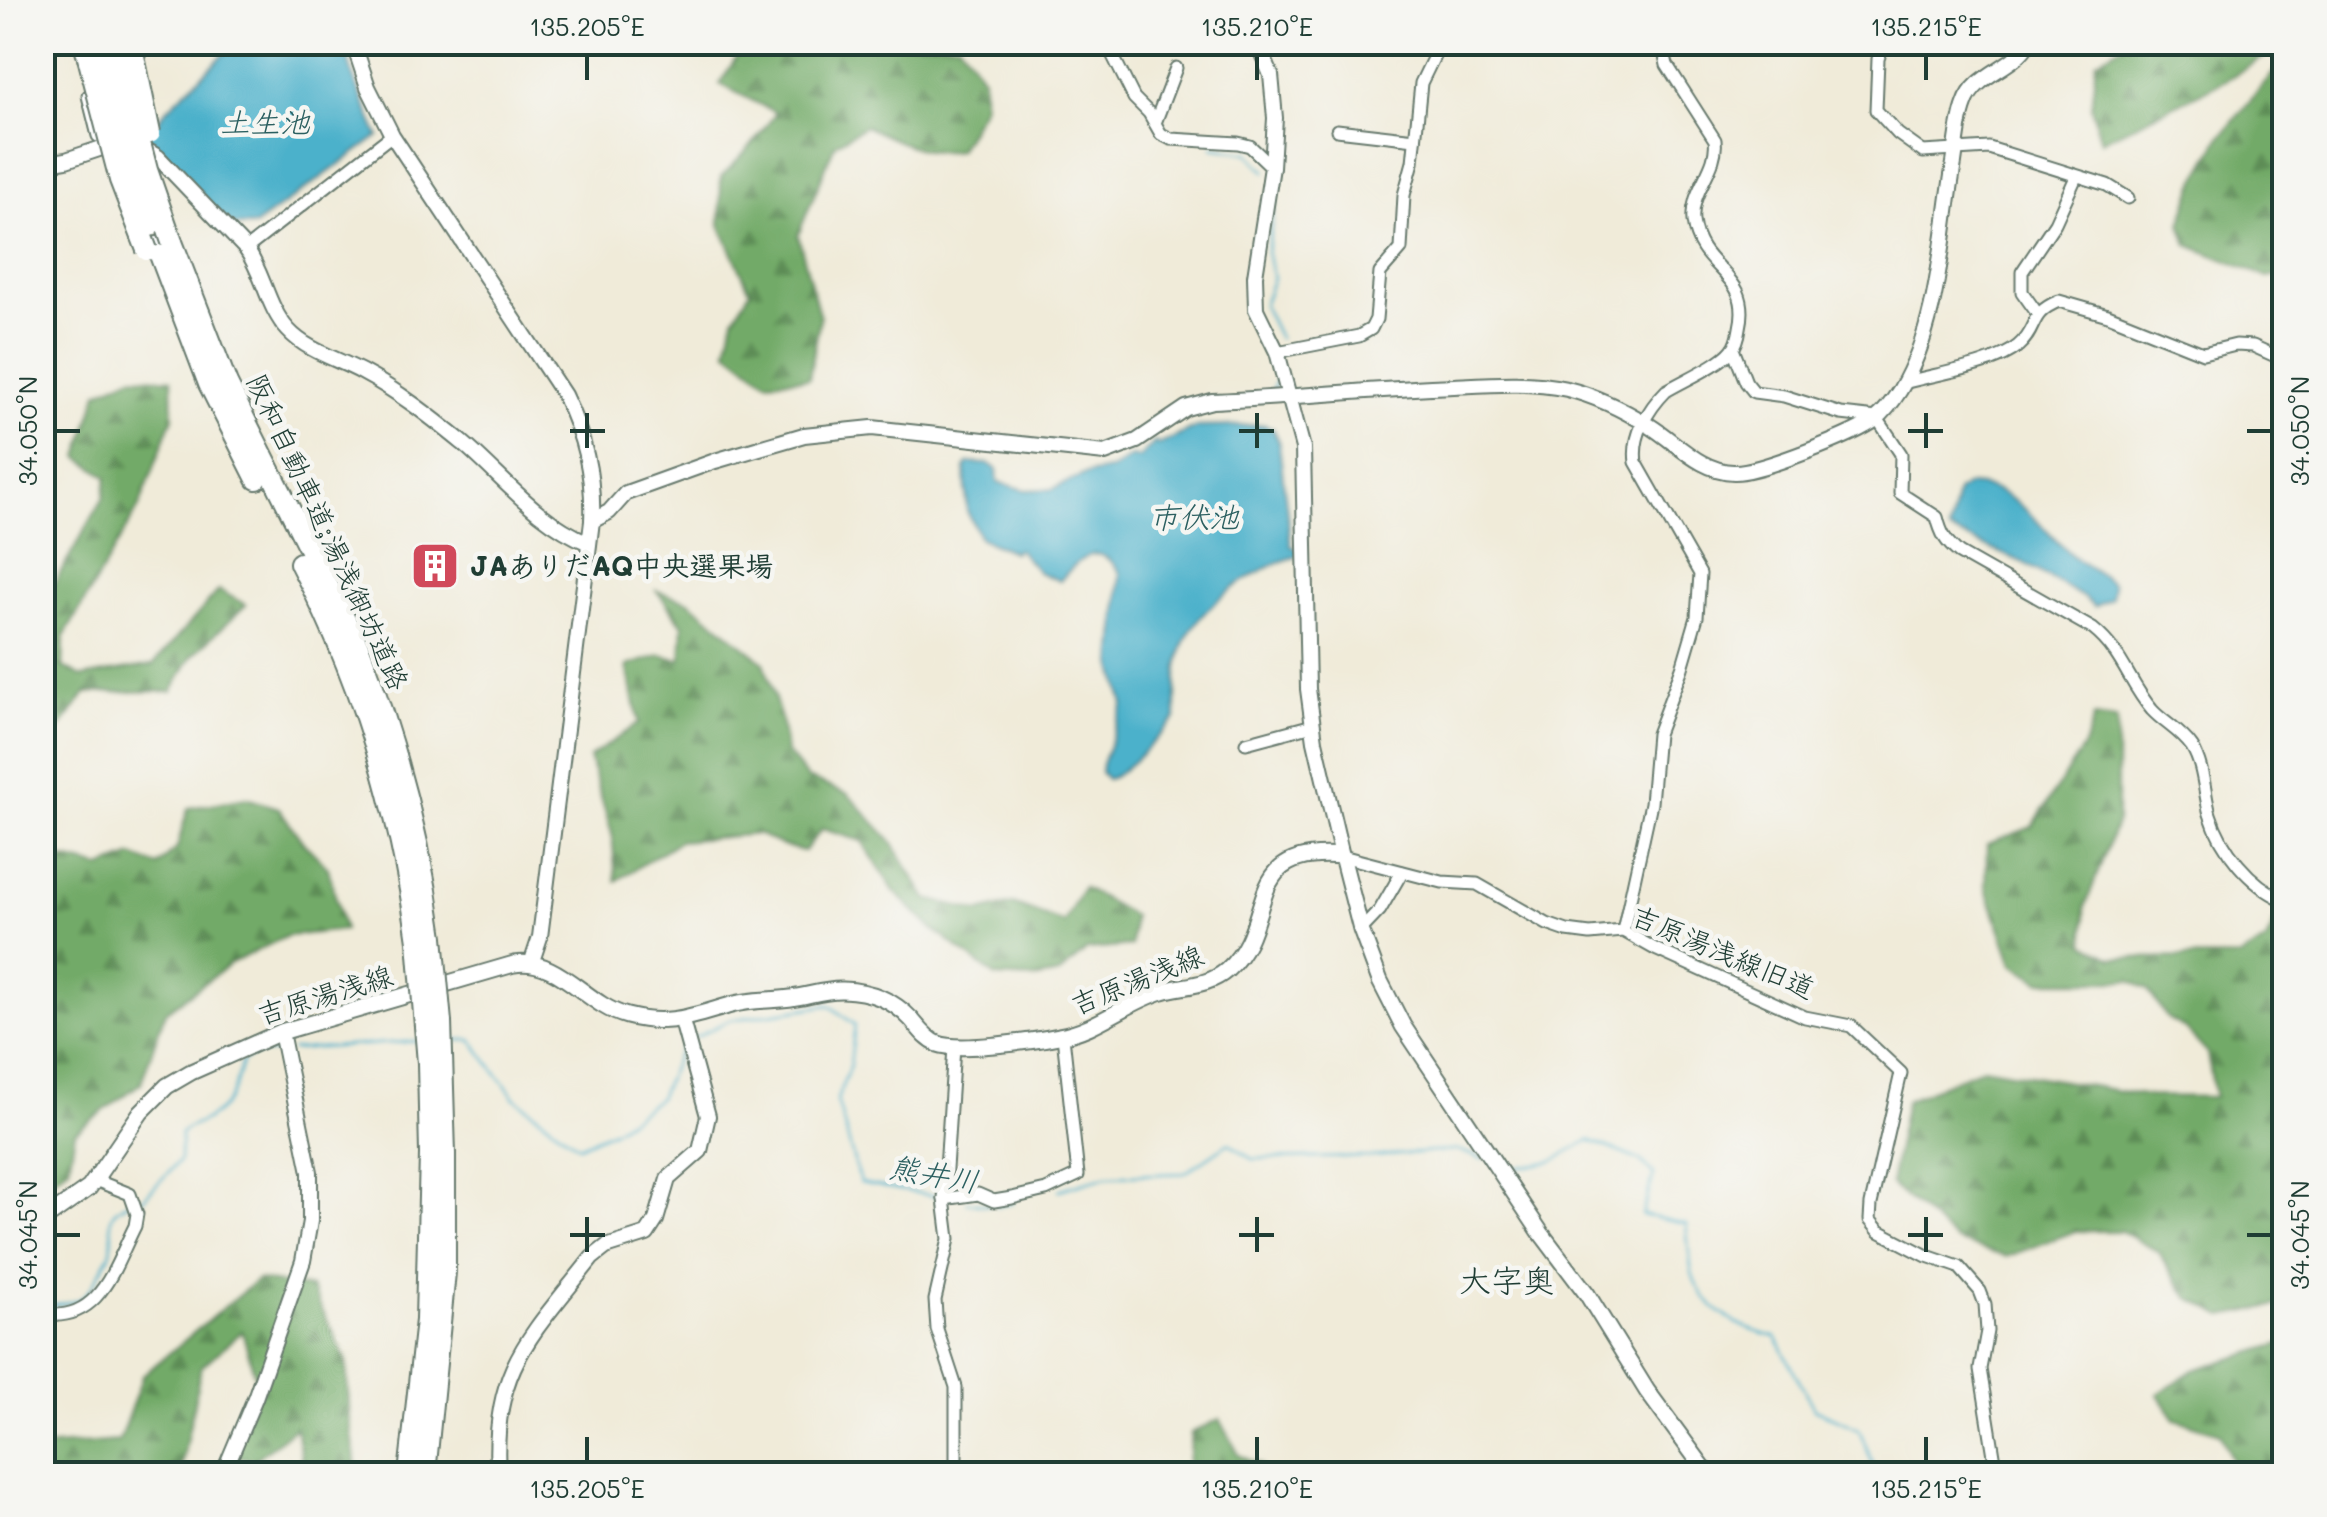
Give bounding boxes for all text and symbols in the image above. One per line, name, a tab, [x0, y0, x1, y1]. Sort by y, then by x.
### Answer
text: 135.205°E	[529, 10, 645, 42]
text: 135.210°E	[1201, 10, 1313, 42]
text: 135.215°E	[1870, 10, 1982, 42]
water label: 土生池	[220, 101, 311, 141]
street label: 阪和自動車道;湯浅御坊道路	[240, 368, 418, 696]
text: 34.050°N	[11, 376, 43, 486]
text: 34.050°N	[2283, 376, 2315, 486]
water label: 市伏池	[1149, 496, 1240, 536]
building icon: JAありだAQ中央選果場	[409, 540, 461, 592]
place label: JAありだAQ中央選果場	[470, 547, 773, 583]
street label: 吉原湯浅線旧道	[1626, 896, 1821, 1006]
street label: 吉原湯浅線	[1065, 936, 1208, 1022]
street label: 吉原湯浅線	[252, 956, 397, 1032]
water label: 熊井川	[887, 1146, 982, 1201]
text: 34.045°N	[11, 1180, 43, 1290]
text: 34.045°N	[2283, 1180, 2315, 1290]
district label: 大字奥	[1459, 1258, 1555, 1300]
text: 135.205°E	[529, 1472, 645, 1504]
text: 135.210°E	[1201, 1472, 1313, 1504]
text: 135.215°E	[1870, 1472, 1982, 1504]

